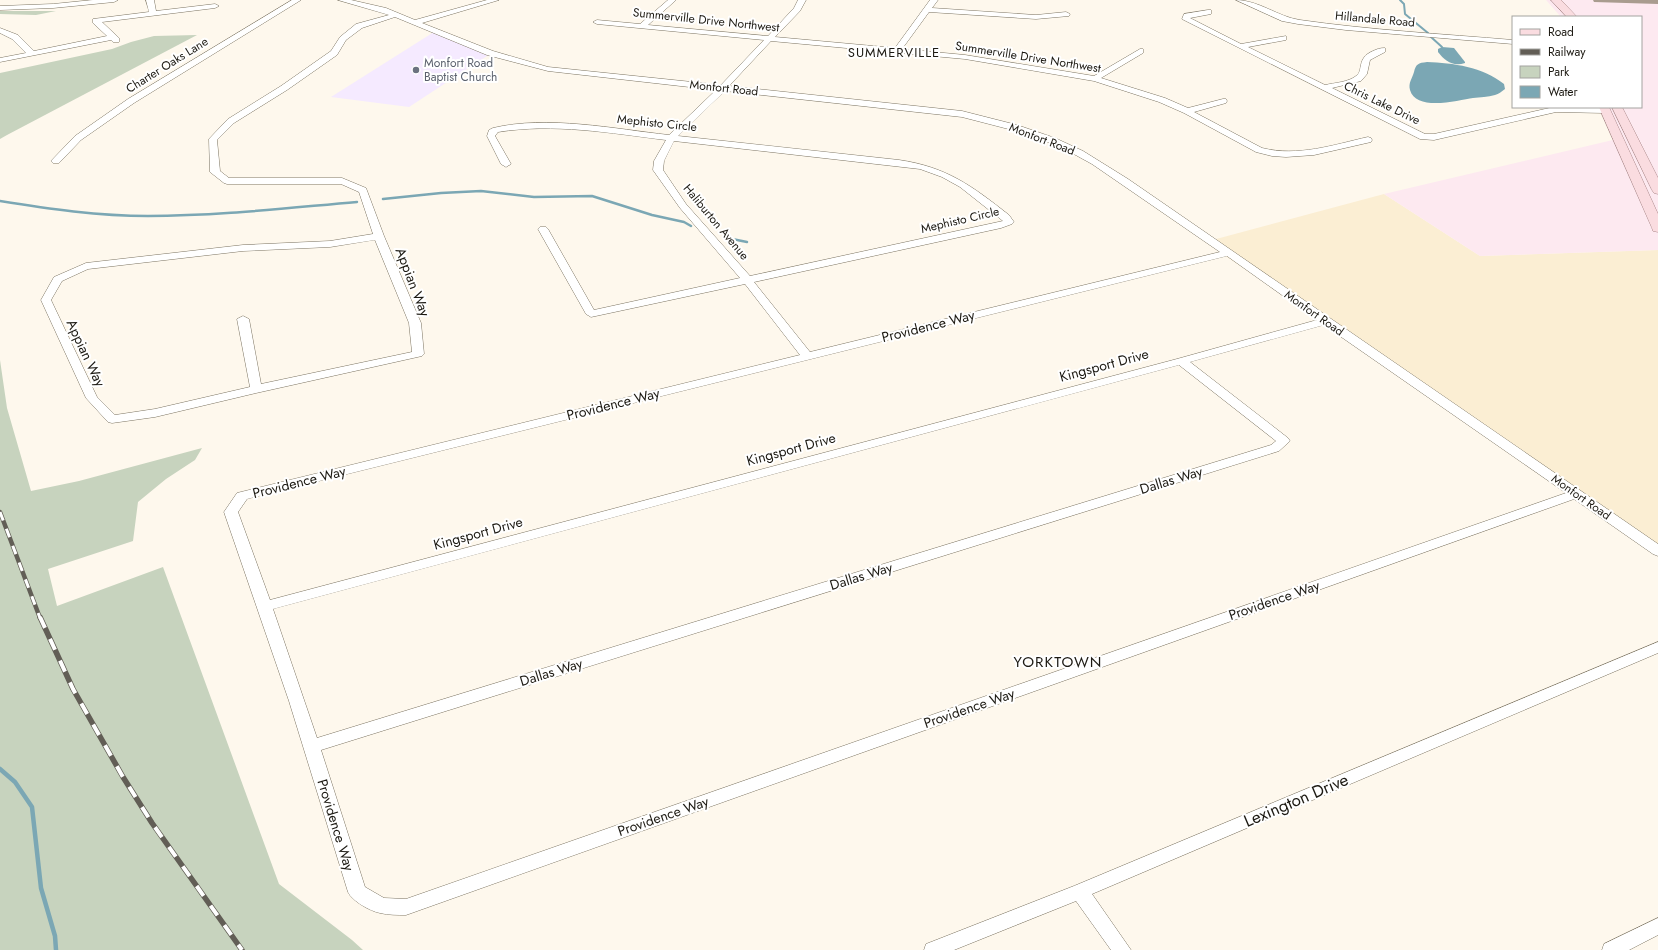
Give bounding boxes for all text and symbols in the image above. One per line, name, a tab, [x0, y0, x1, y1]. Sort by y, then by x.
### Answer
street label: Summerville Drive Northwest	[632, 3, 780, 37]
street label: Hillandale Road	[1334, 7, 1416, 31]
legend	[1512, 16, 1642, 108]
text: Road	[1548, 23, 1574, 41]
street label: Charter Oaks Lane	[122, 33, 212, 97]
street label: Summerville Drive Northwest	[954, 37, 1102, 77]
district label: SUMMERVILLE	[848, 43, 940, 62]
text: Railway	[1548, 43, 1586, 61]
place label: Monfort Road Baptist Church	[424, 54, 497, 86]
text: Park	[1548, 63, 1570, 81]
marker: Monfort Road Baptist Church	[411, 65, 421, 75]
street label: Monfort Road	[689, 75, 759, 101]
street label: Chris Lake Drive	[1341, 77, 1423, 129]
text: Water	[1548, 83, 1579, 101]
street label: Mephisto Circle	[616, 110, 698, 136]
street label: Monfort Road	[1007, 118, 1077, 160]
street label: Haliburton Avenue	[679, 180, 753, 264]
street label: Mephisto Circle	[919, 202, 1001, 238]
street label: Appian Way	[391, 245, 436, 320]
street label: Monfort Road	[1281, 286, 1347, 340]
street label: Providence Way	[879, 305, 977, 347]
street label: Appian Way	[62, 316, 111, 391]
street label: Kingsport Drive	[1057, 343, 1151, 387]
street label: Providence Way	[564, 383, 662, 425]
street label: Kingsport Drive	[744, 427, 838, 471]
street label: Providence Way	[250, 461, 348, 503]
street label: Dallas Way	[1137, 461, 1206, 499]
street label: Monfort Road	[1548, 470, 1614, 524]
street label: Kingsport Drive	[431, 511, 525, 555]
street label: Dallas Way	[827, 557, 896, 595]
street label: Providence Way	[1226, 575, 1323, 625]
district label: YORKTOWN	[1014, 651, 1102, 673]
street label: Dallas Way	[517, 653, 586, 691]
street label: Providence Way	[921, 683, 1018, 733]
street label: Lexington Drive	[1240, 767, 1352, 833]
street label: Providence Way	[313, 777, 360, 874]
street label: Providence Way	[615, 791, 712, 841]

